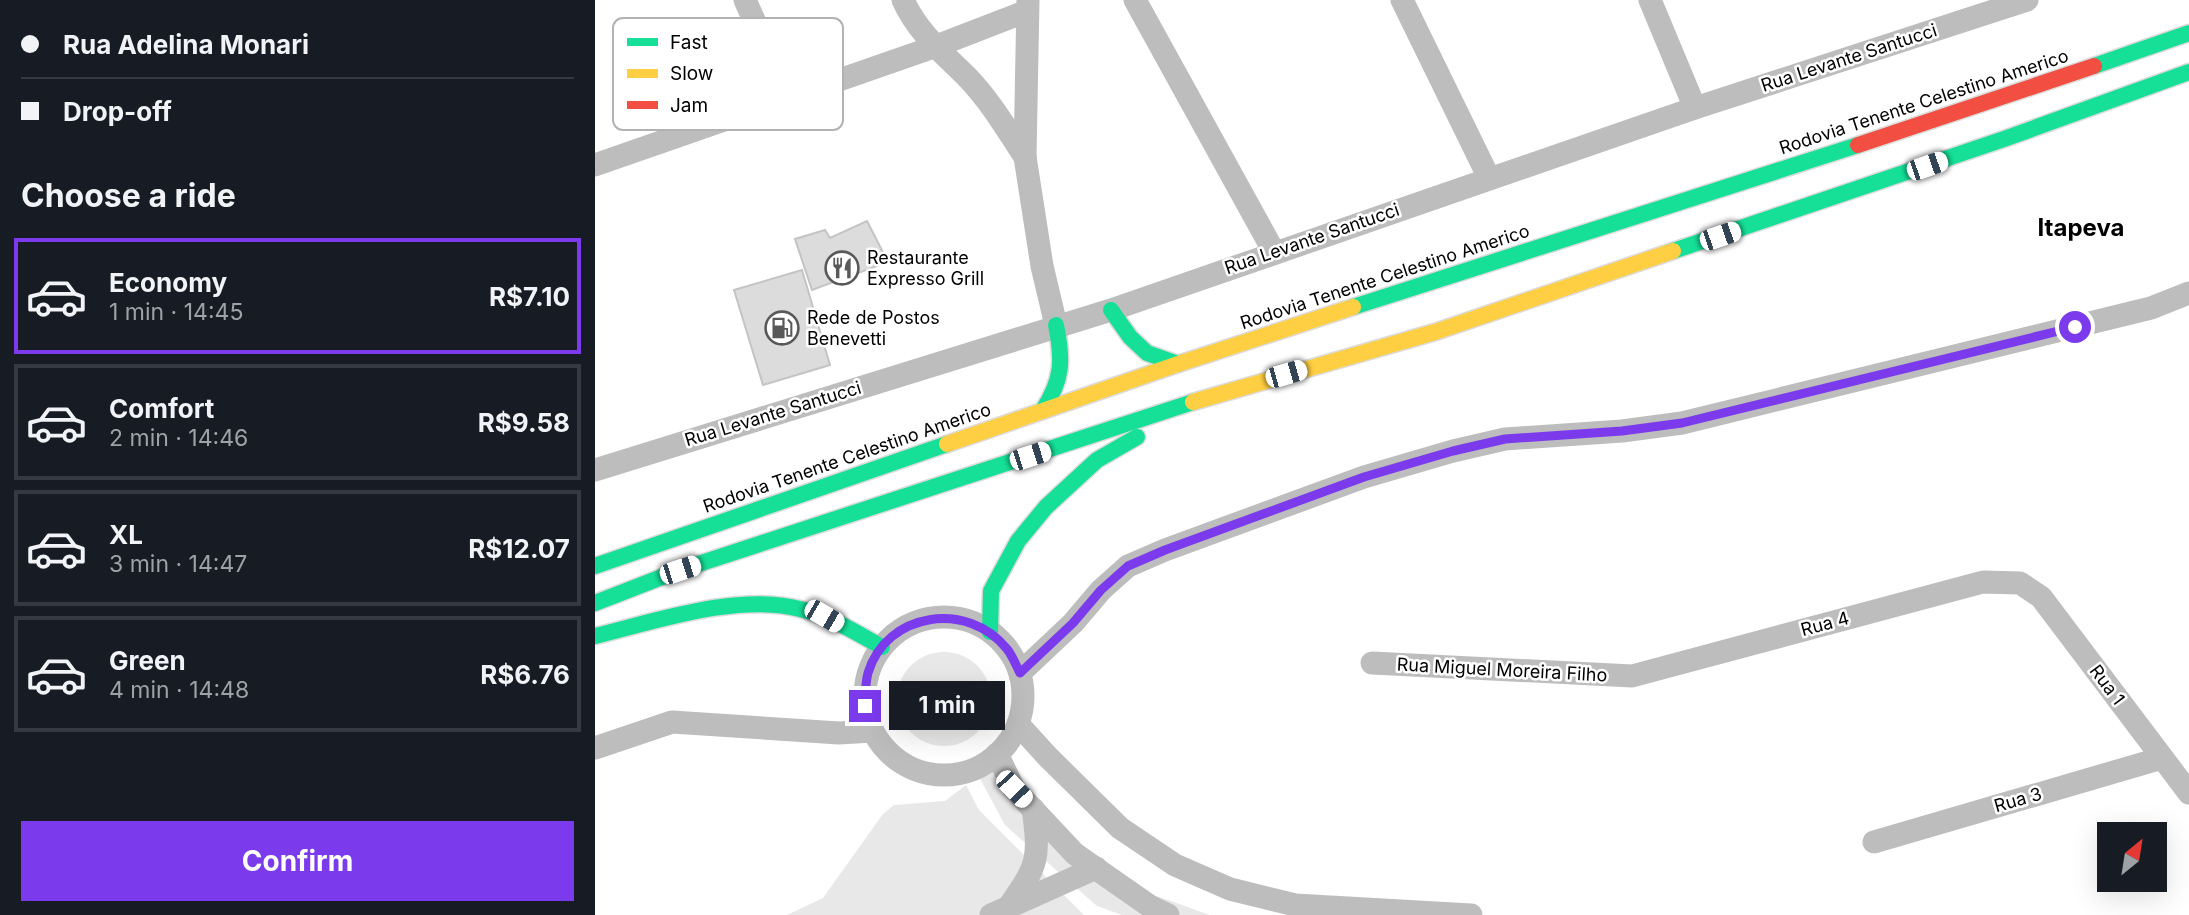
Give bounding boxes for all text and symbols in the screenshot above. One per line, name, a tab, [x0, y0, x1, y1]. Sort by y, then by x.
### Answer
legend	[613, 18, 843, 130]
street label: Rua Levante Santucci	[1758, 19, 1939, 96]
text: Rua Adelina Monari	[63, 29, 309, 60]
text: Fast	[670, 31, 708, 54]
street label: Rodovia Tenente Celestino Americo	[1777, 45, 2071, 158]
text: Slow	[670, 62, 713, 85]
text: Jam	[670, 94, 708, 117]
text: Drop-off	[63, 96, 172, 127]
car	[1904, 149, 1951, 183]
text: Choose a ride	[21, 176, 236, 215]
street label: Rua Levante Santucci	[1222, 199, 1402, 278]
district label: Itapeva	[2037, 213, 2125, 242]
car	[1697, 219, 1744, 253]
street label: Rodovia Tenente Celestino Americo	[1238, 220, 1532, 333]
place label: Restaurante Expresso Grill	[867, 247, 984, 289]
restaurant icon: Restaurante Expresso Grill	[823, 249, 861, 287]
icon: car	[25, 265, 88, 328]
text: Economy	[109, 267, 227, 298]
text: R$7.10	[489, 281, 570, 312]
text: 1 min · 14:45	[109, 298, 243, 326]
place label: Rede de Postos Benevetti	[807, 307, 940, 349]
fuel station icon: Rede de Postos Benevetti	[763, 309, 801, 347]
route start	[2059, 311, 2091, 343]
car	[1263, 358, 1310, 390]
street label: Rua Levante Santucci	[682, 377, 864, 450]
icon: car	[25, 391, 88, 454]
text: Comfort	[109, 393, 214, 424]
street label: Rodovia Tenente Celestino Americo	[700, 398, 993, 517]
text: R$9.58	[478, 407, 570, 438]
text: 2 min · 14:46	[109, 424, 248, 452]
car	[1007, 440, 1054, 472]
icon: car	[25, 517, 88, 580]
text: XL	[109, 519, 143, 550]
text: R$12.07	[468, 533, 570, 564]
text: 3 min · 14:47	[109, 550, 247, 578]
car	[657, 554, 704, 586]
car	[801, 596, 848, 636]
street label: Rua 4	[1798, 607, 1851, 640]
icon: car	[25, 643, 88, 706]
text: Green	[109, 645, 186, 676]
street label: Rua Miguel Moreira Filho	[1396, 654, 1608, 686]
text: R$6.76	[480, 659, 570, 690]
street label: Rua 1	[2086, 661, 2129, 709]
text: 4 min · 14:48	[109, 676, 249, 704]
callout: 1 min	[889, 682, 1005, 730]
route end	[849, 690, 881, 722]
text: 1 min	[919, 691, 975, 719]
car	[992, 767, 1037, 811]
street label: Rua 3	[1992, 783, 2044, 816]
button: Confirm	[21, 821, 574, 901]
north arrow	[2097, 822, 2167, 892]
map controls	[2097, 822, 2167, 892]

